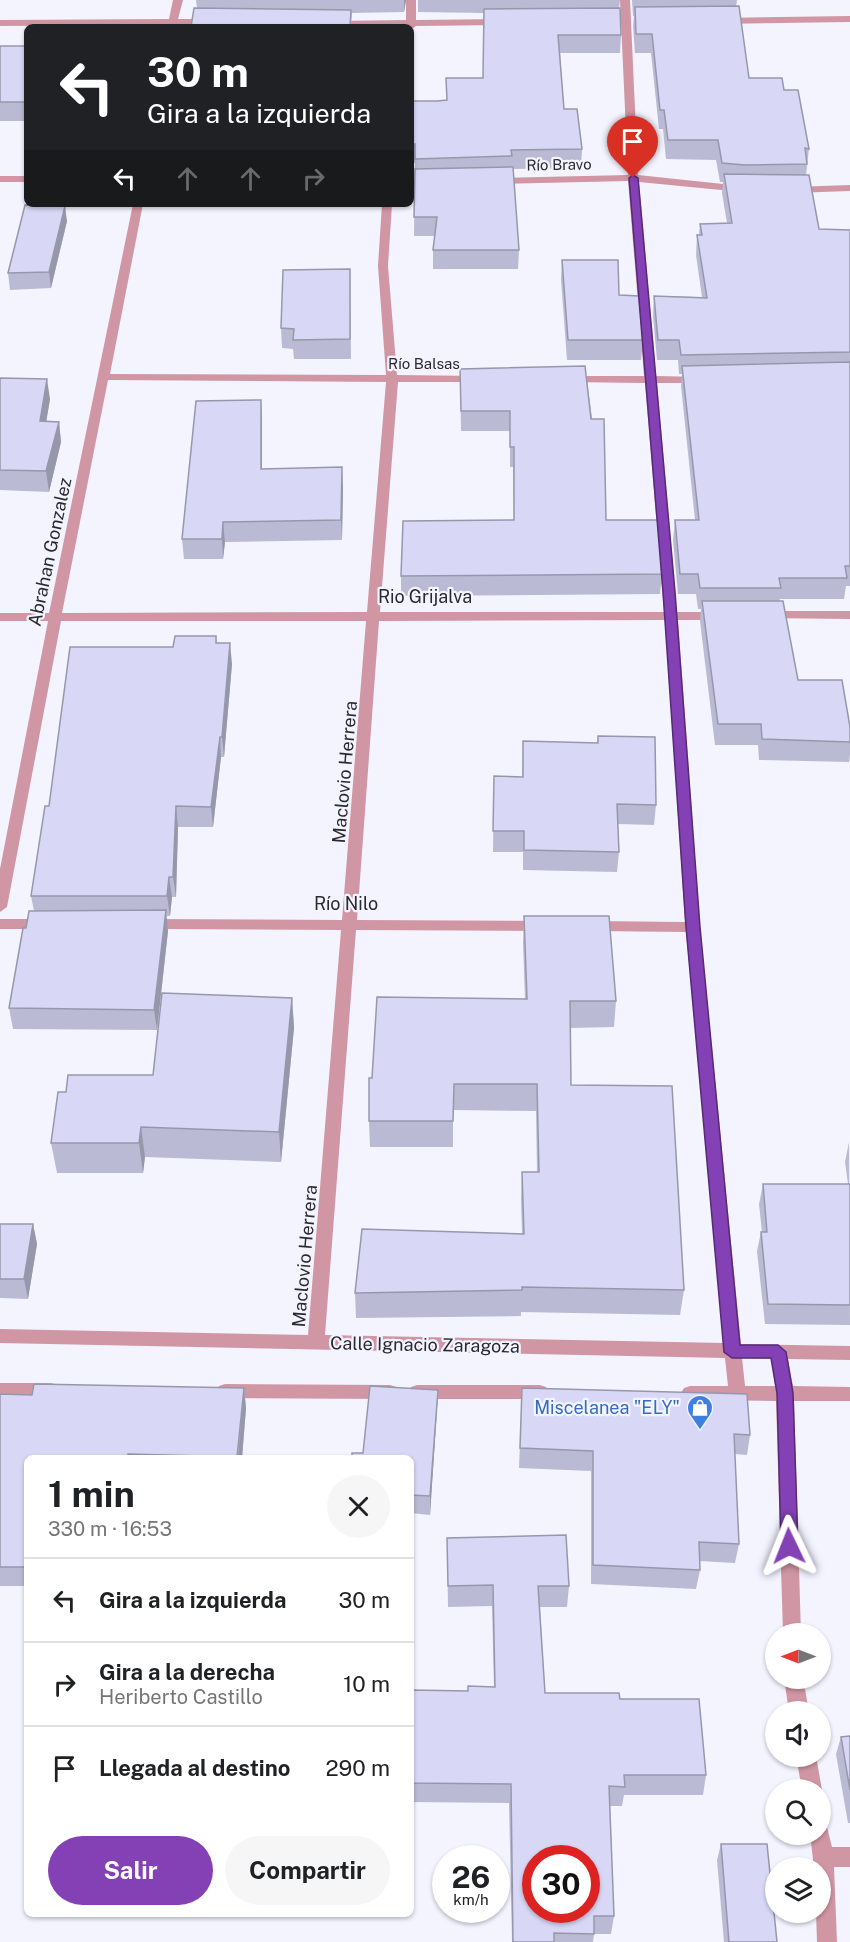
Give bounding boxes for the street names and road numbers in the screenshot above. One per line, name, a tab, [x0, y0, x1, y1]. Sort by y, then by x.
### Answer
street label: Río Bravo	[526, 155, 592, 174]
street label: Río Balsas	[388, 355, 460, 372]
street label: Abrahan Gonzalez	[24, 476, 76, 628]
street label: Rio Grijalva	[378, 586, 472, 607]
street label: Maclovio Herrera	[328, 700, 361, 844]
street label: Río Nilo	[314, 893, 378, 914]
street label: Maclovio Herrera	[288, 1184, 321, 1328]
street label: Calle Ignacio Zaragoza	[330, 1332, 520, 1357]

